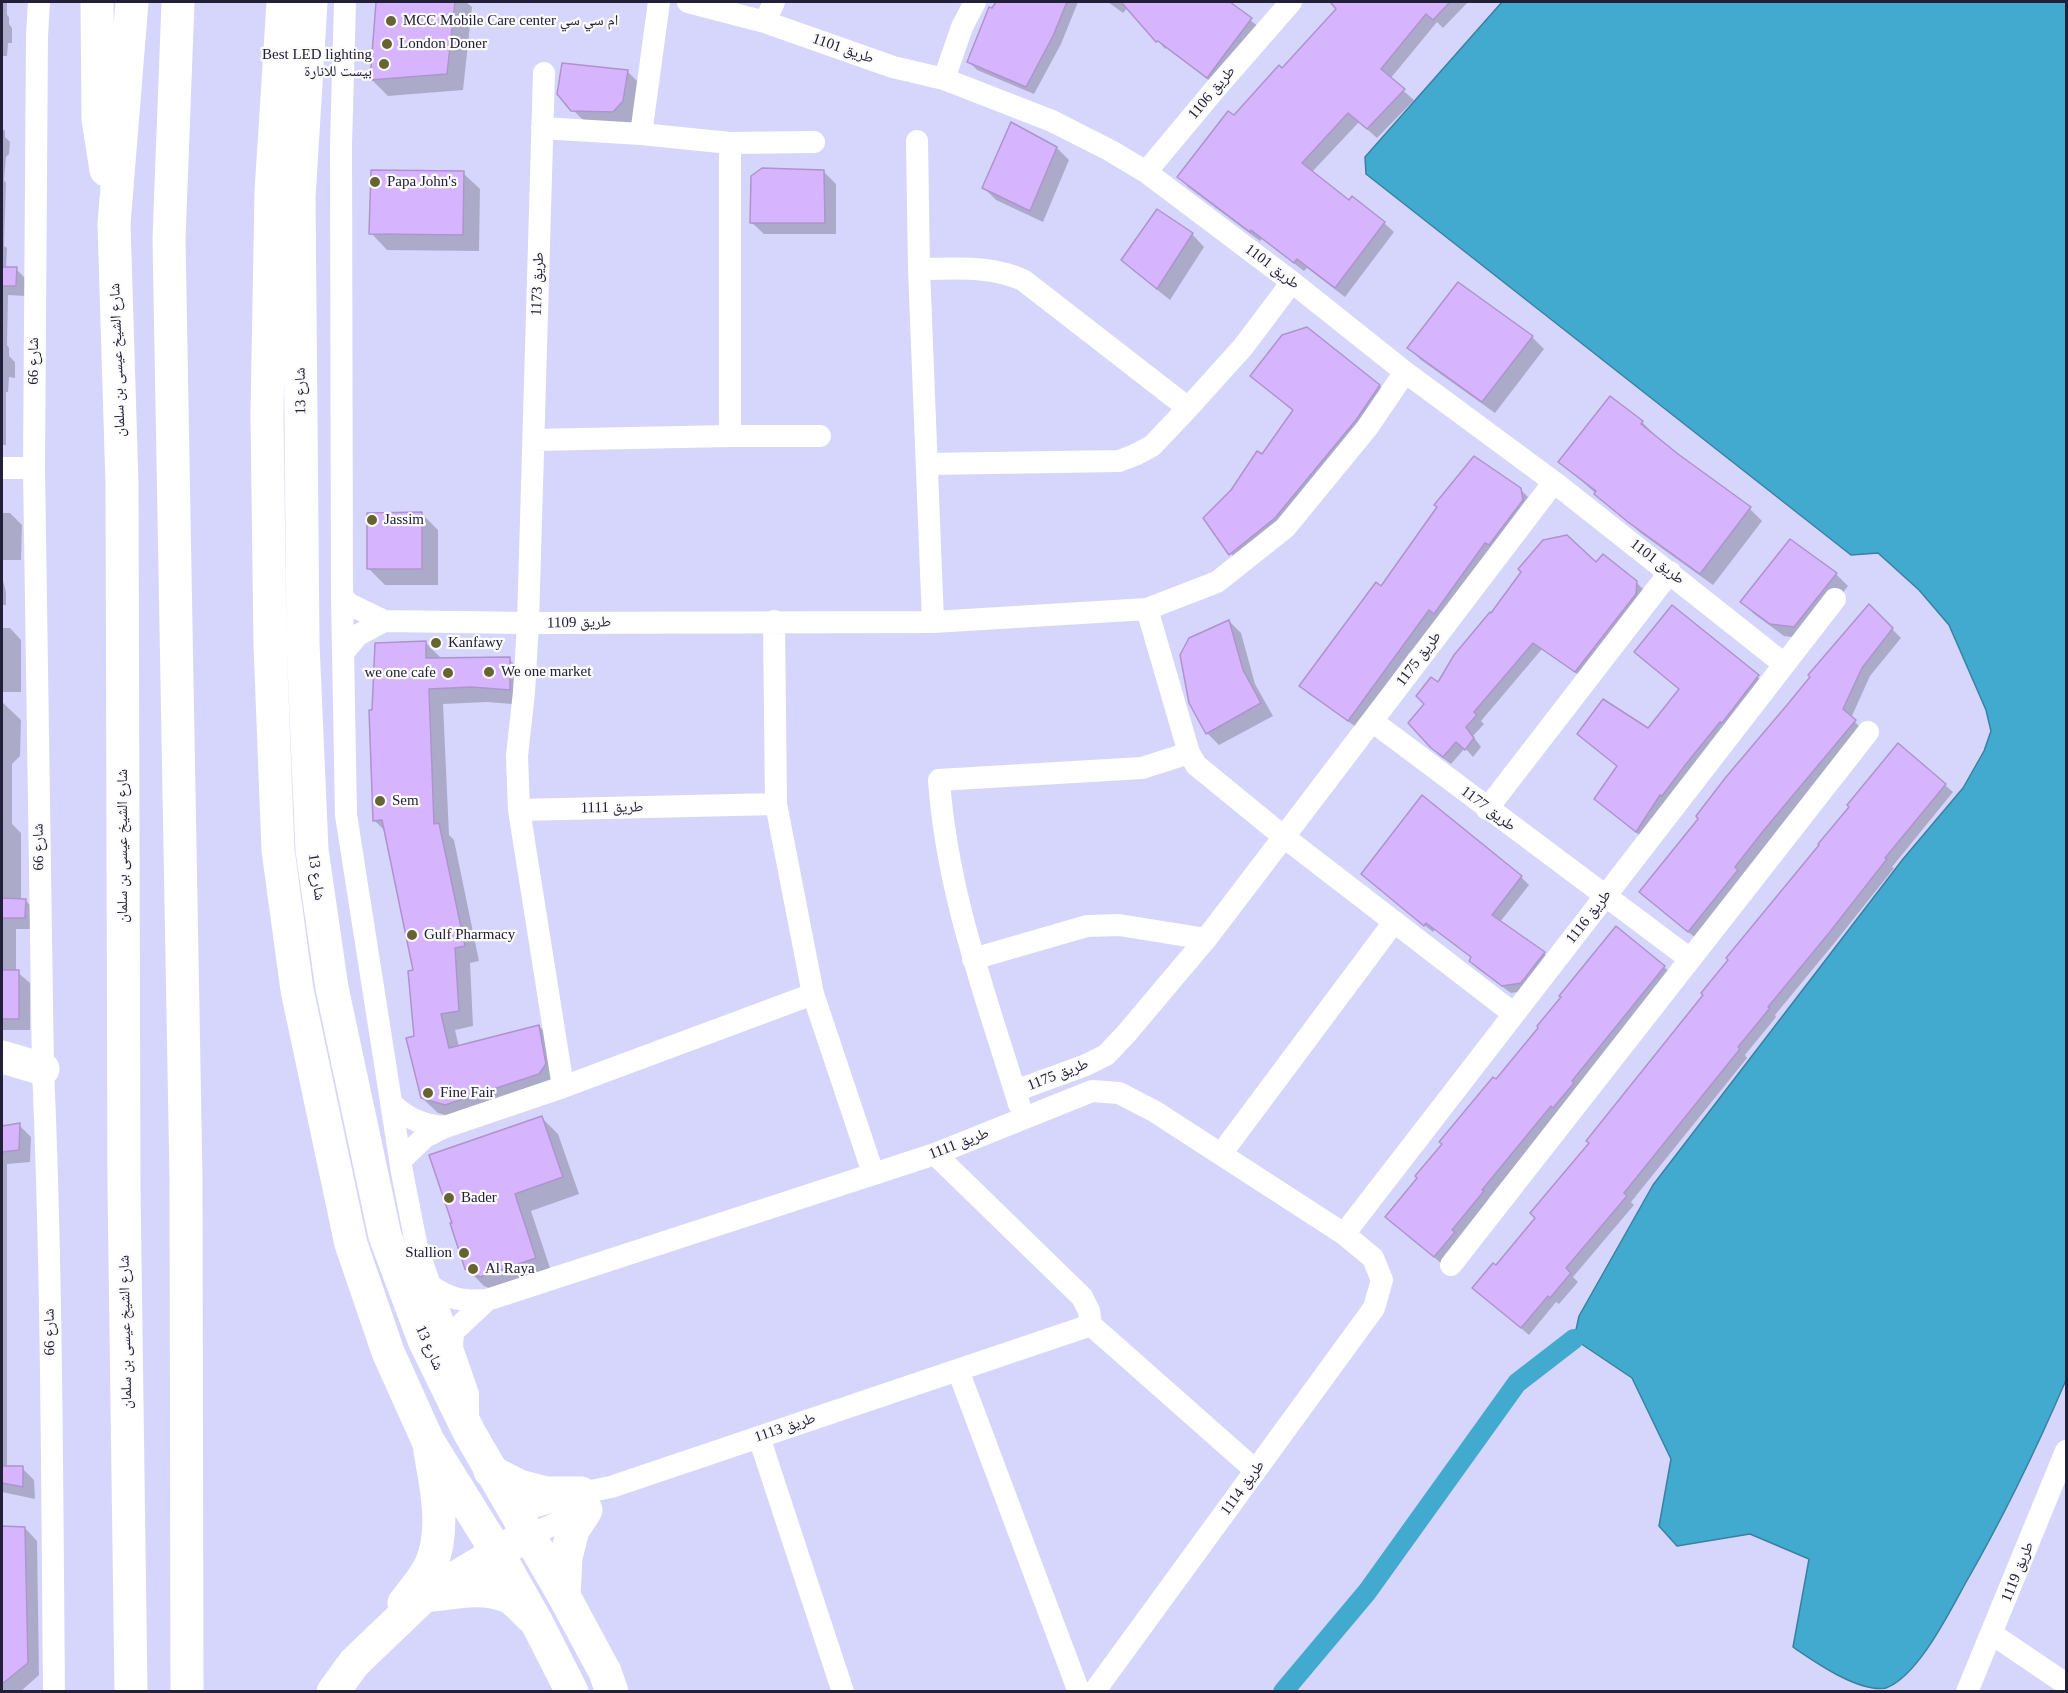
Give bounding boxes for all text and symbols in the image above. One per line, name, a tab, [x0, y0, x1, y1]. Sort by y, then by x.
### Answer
place label: MCC Mobile Care center ام سي سي	[403, 12, 618, 30]
marker: MCC Mobile Care center ام سي سي	[384, 14, 398, 28]
street label: طريق 1101	[810, 30, 876, 68]
place label: London Doner	[399, 35, 487, 53]
marker: London Doner	[380, 37, 394, 51]
place label: Best LED lighting بيست للانارة	[262, 46, 372, 81]
marker: Best LED lighting بيست للانارة	[377, 57, 391, 71]
street label: طريق 1106	[1185, 63, 1239, 123]
place label: Papa John's	[387, 173, 457, 191]
marker: Papa John's	[368, 175, 382, 189]
street label: طريق 1101	[1241, 241, 1303, 293]
street label: طريق 1173	[528, 252, 548, 316]
street label: شارع الشيخ عيسى بن سلمان	[106, 283, 130, 437]
street label: شارع 66	[25, 337, 43, 385]
street label: شارع 13	[292, 367, 310, 415]
place label: Jassim	[384, 511, 424, 529]
marker: Jassim	[365, 513, 379, 527]
street label: طريق 1101	[1626, 535, 1688, 589]
street label: طريق 1109	[547, 613, 611, 633]
street label: طريق 1175	[1393, 628, 1445, 690]
place label: Kanfawy	[448, 634, 503, 652]
marker: Kanfawy	[429, 636, 443, 650]
place label: We one market	[501, 663, 591, 681]
place label: we one cafe	[364, 664, 436, 682]
marker: We one market	[482, 665, 496, 679]
marker: we one cafe	[441, 666, 455, 680]
street label: شارع الشيخ عيسى بن سلمان	[114, 769, 132, 923]
street label: طريق 1177	[1457, 783, 1519, 835]
place label: Sem	[392, 792, 419, 810]
marker: Sem	[373, 794, 387, 808]
street label: طريق 1111	[580, 798, 644, 818]
street label: شارع 66	[30, 823, 48, 871]
street label: شارع 13	[304, 852, 328, 902]
street label: طريق 1116	[1562, 886, 1616, 948]
place label: Gulf Pharmacy	[424, 926, 515, 944]
marker: Gulf Pharmacy	[405, 928, 419, 942]
street label: طريق 1175	[1025, 1055, 1091, 1095]
place label: Fine Fair	[440, 1084, 495, 1102]
marker: Fine Fair	[421, 1086, 435, 1100]
street label: طريق 1111	[926, 1124, 992, 1164]
place label: Bader	[461, 1189, 497, 1207]
marker: Bader	[442, 1191, 456, 1205]
place label: Stallion	[405, 1244, 452, 1262]
marker: Stallion	[457, 1246, 471, 1260]
street label: شارع الشيخ عيسى بن سلمان	[116, 1255, 136, 1409]
place label: Al Raya	[485, 1260, 535, 1278]
marker: Al Raya	[466, 1262, 480, 1276]
street label: شارع 66	[41, 1308, 59, 1356]
street label: شارع 13	[411, 1323, 447, 1373]
street label: طريق 1113	[752, 1409, 818, 1447]
street label: طريق 1114	[1217, 1457, 1269, 1519]
street label: طريق 1119	[1998, 1539, 2038, 1605]

